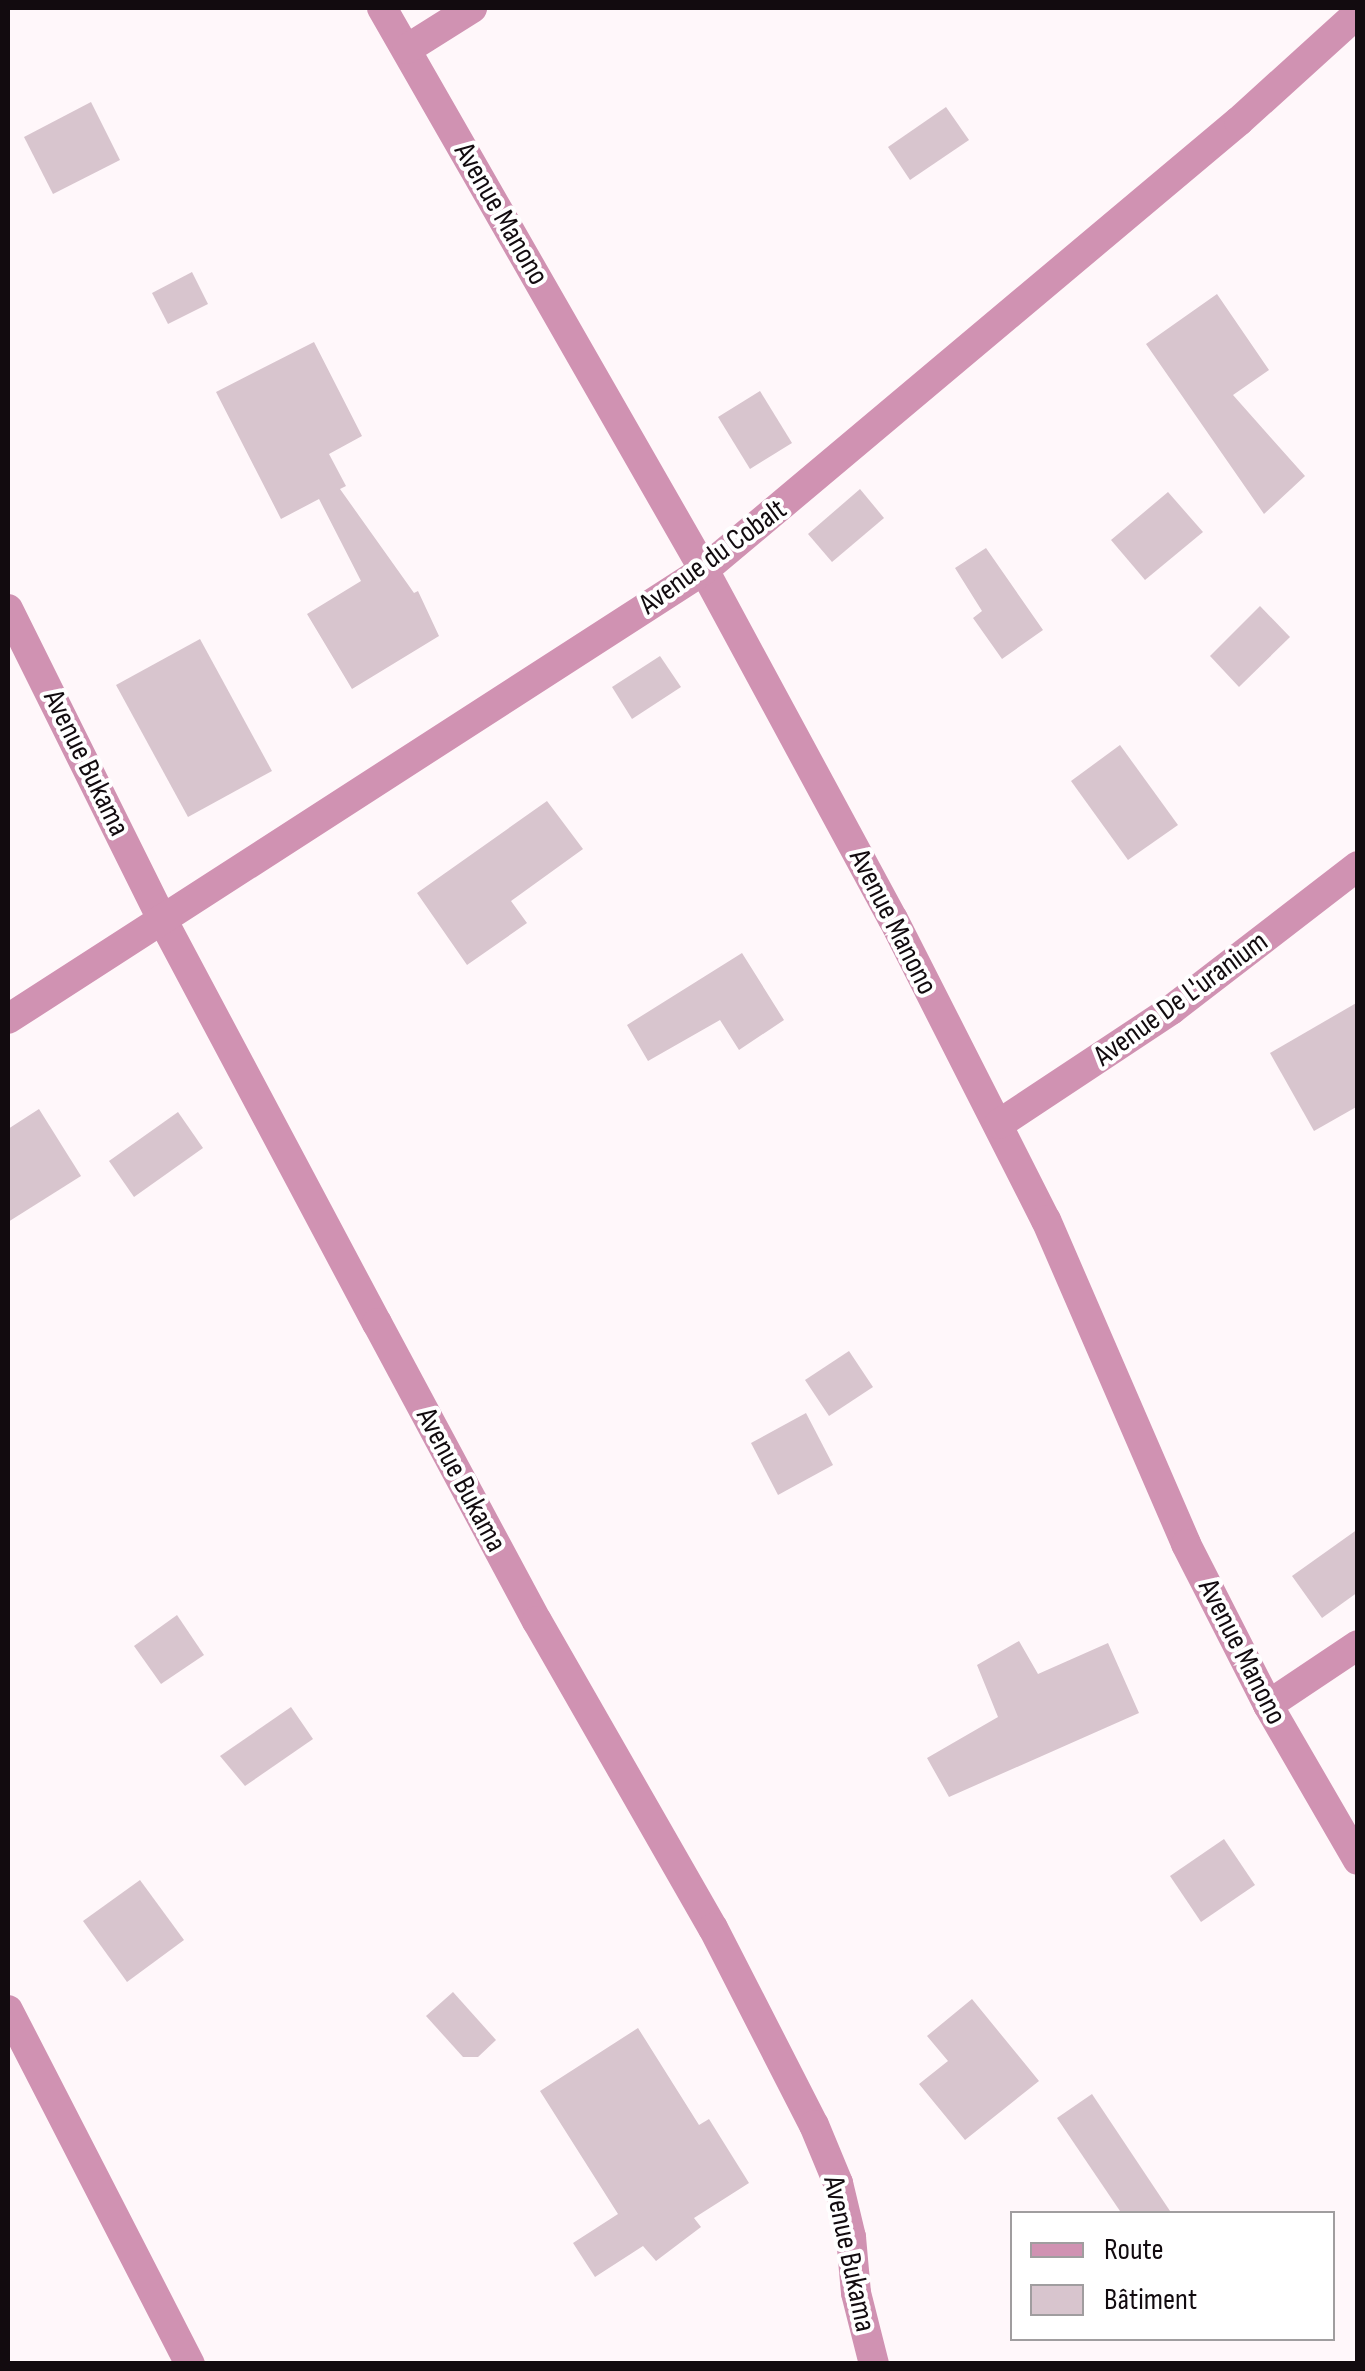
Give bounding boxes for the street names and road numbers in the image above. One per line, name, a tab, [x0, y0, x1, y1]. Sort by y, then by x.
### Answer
street label: Avenue Manono	[446, 137, 556, 291]
street label: Avenue du Cobalt	[632, 491, 794, 623]
street label: Avenue Bukama	[35, 684, 137, 842]
street label: Avenue Manono	[841, 843, 945, 1001]
street label: Avenue De L'uranium	[1087, 924, 1275, 1074]
street label: Avenue Bukama	[408, 1402, 514, 1558]
street label: Avenue Manono	[1190, 1573, 1294, 1731]
street label: Avenue Bukama	[815, 2173, 883, 2335]

